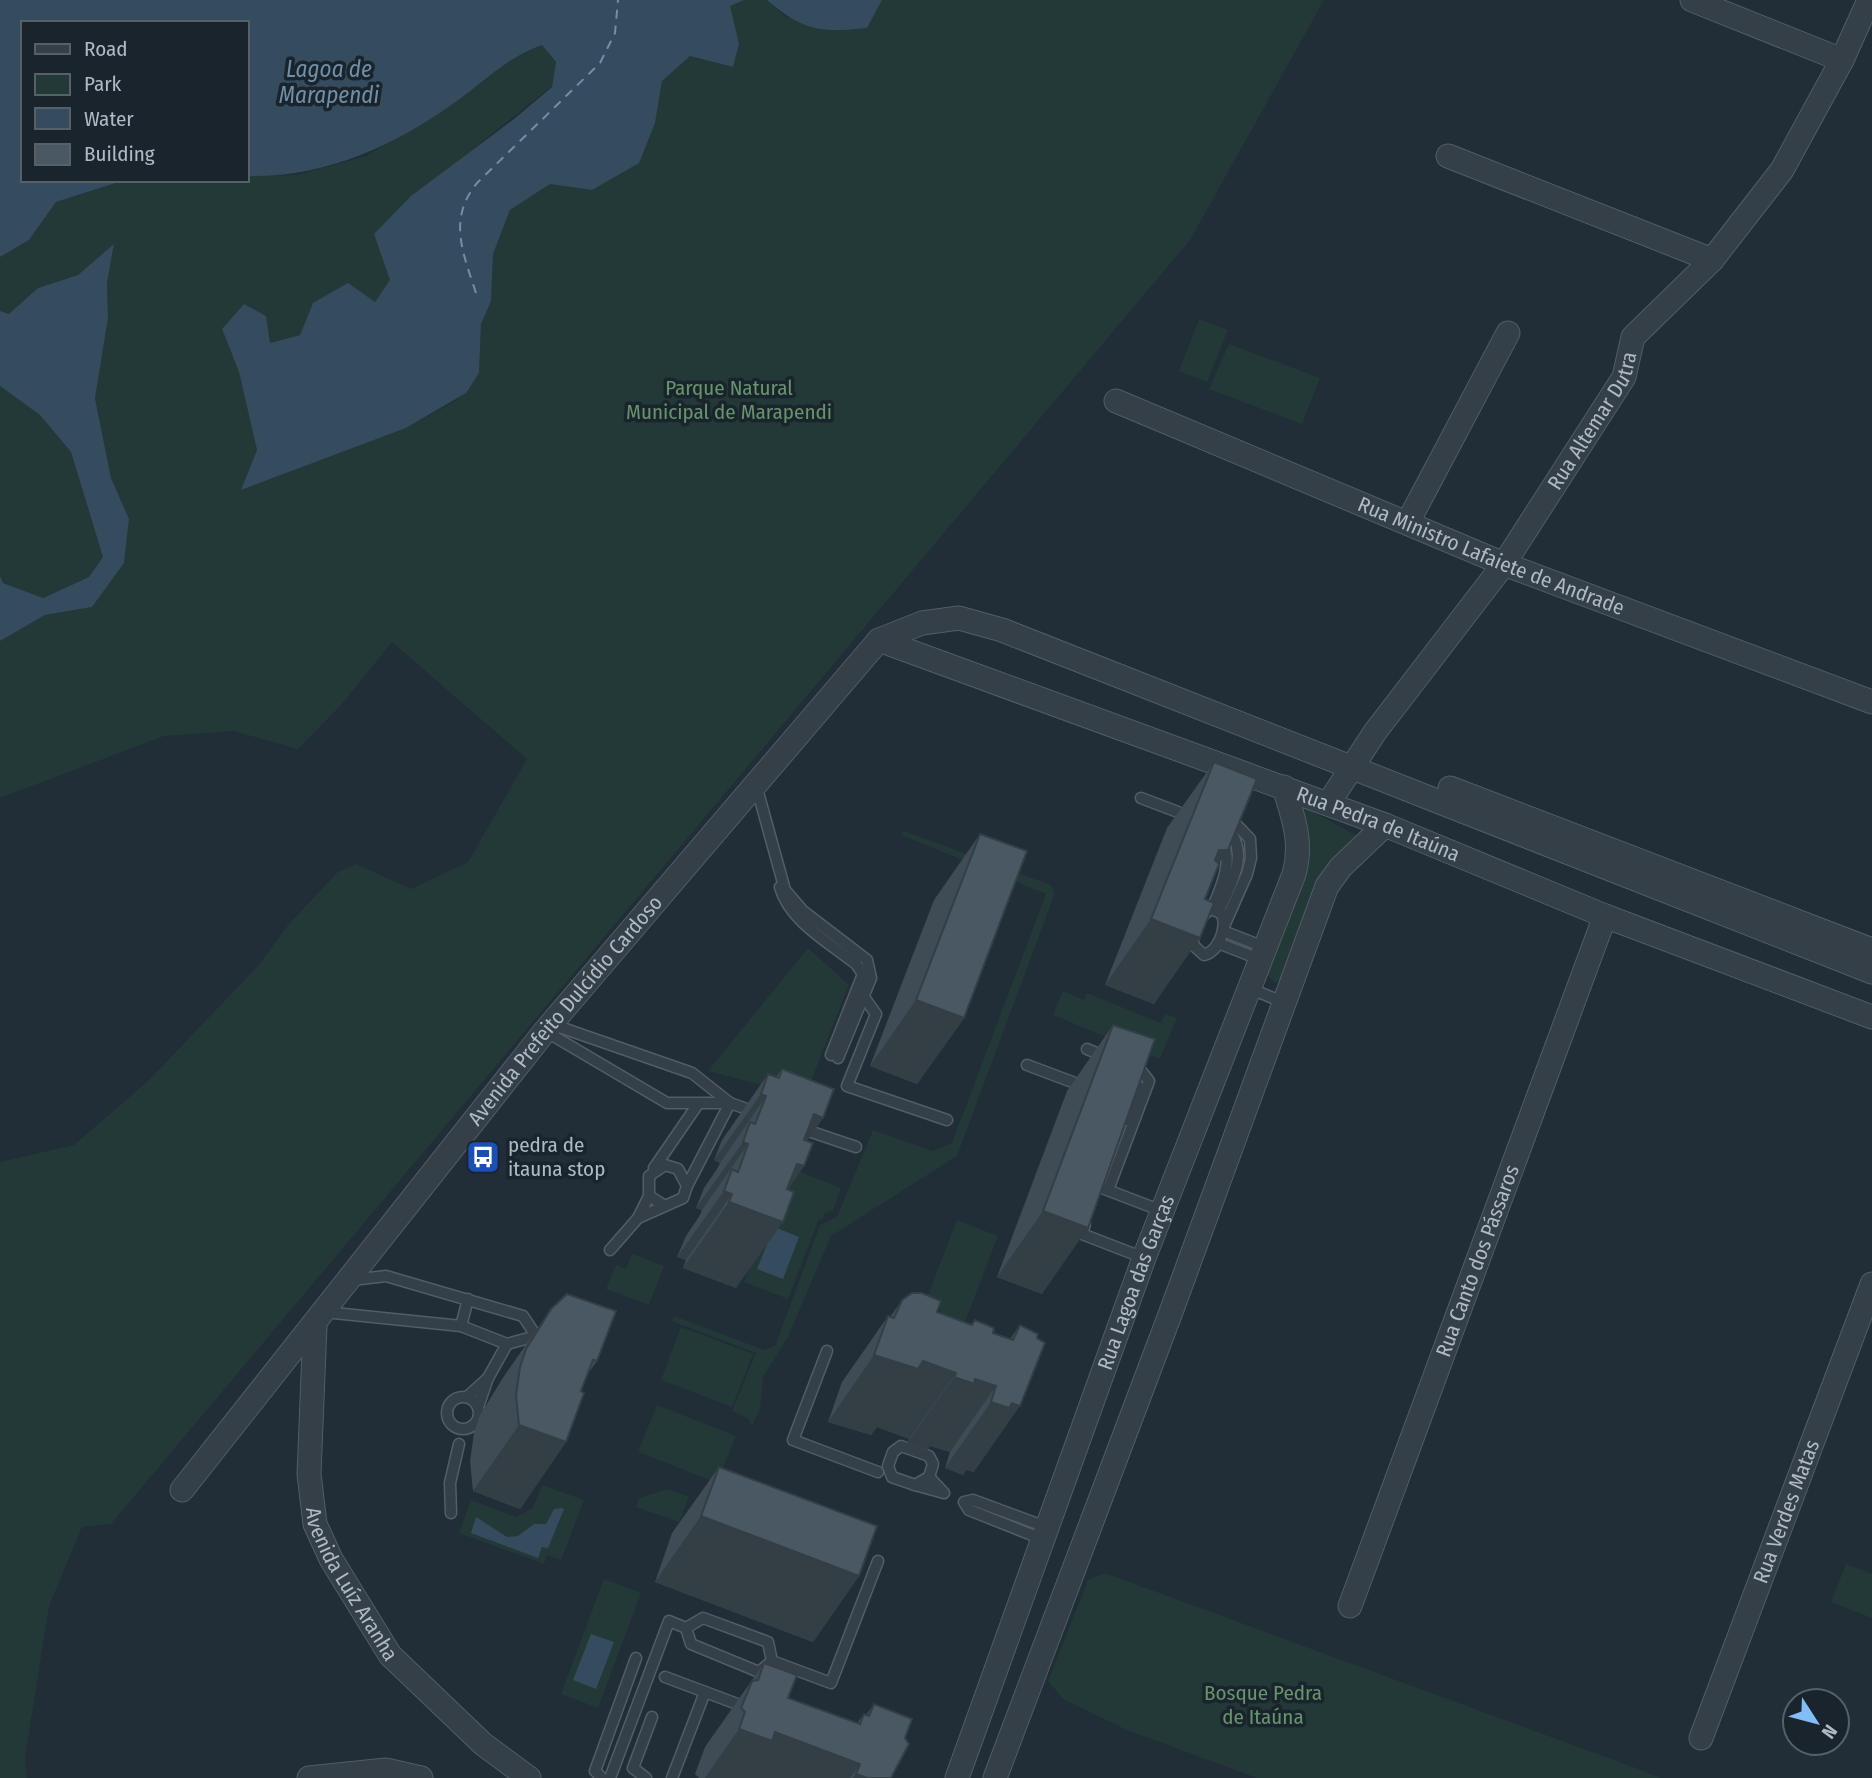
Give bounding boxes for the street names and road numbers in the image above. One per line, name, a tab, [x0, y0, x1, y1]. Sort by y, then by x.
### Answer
street label: Rua Altemar Dutra	[1542, 349, 1642, 495]
street label: Rua Ministro Lafaiete de Andrade	[1354, 491, 1628, 621]
street label: Rua Pedra de Itaúna	[1293, 781, 1464, 868]
street label: Avenida Prefeito Dulcídio Cardoso	[462, 890, 668, 1131]
street label: Rua Canto dos Pássaros	[1430, 1161, 1525, 1361]
street label: Rua Lagoa das Garças	[1092, 1191, 1180, 1373]
street label: Rua Verdes Matas	[1747, 1436, 1825, 1587]
street label: Avenida Luíz Aranha	[300, 1506, 404, 1666]

